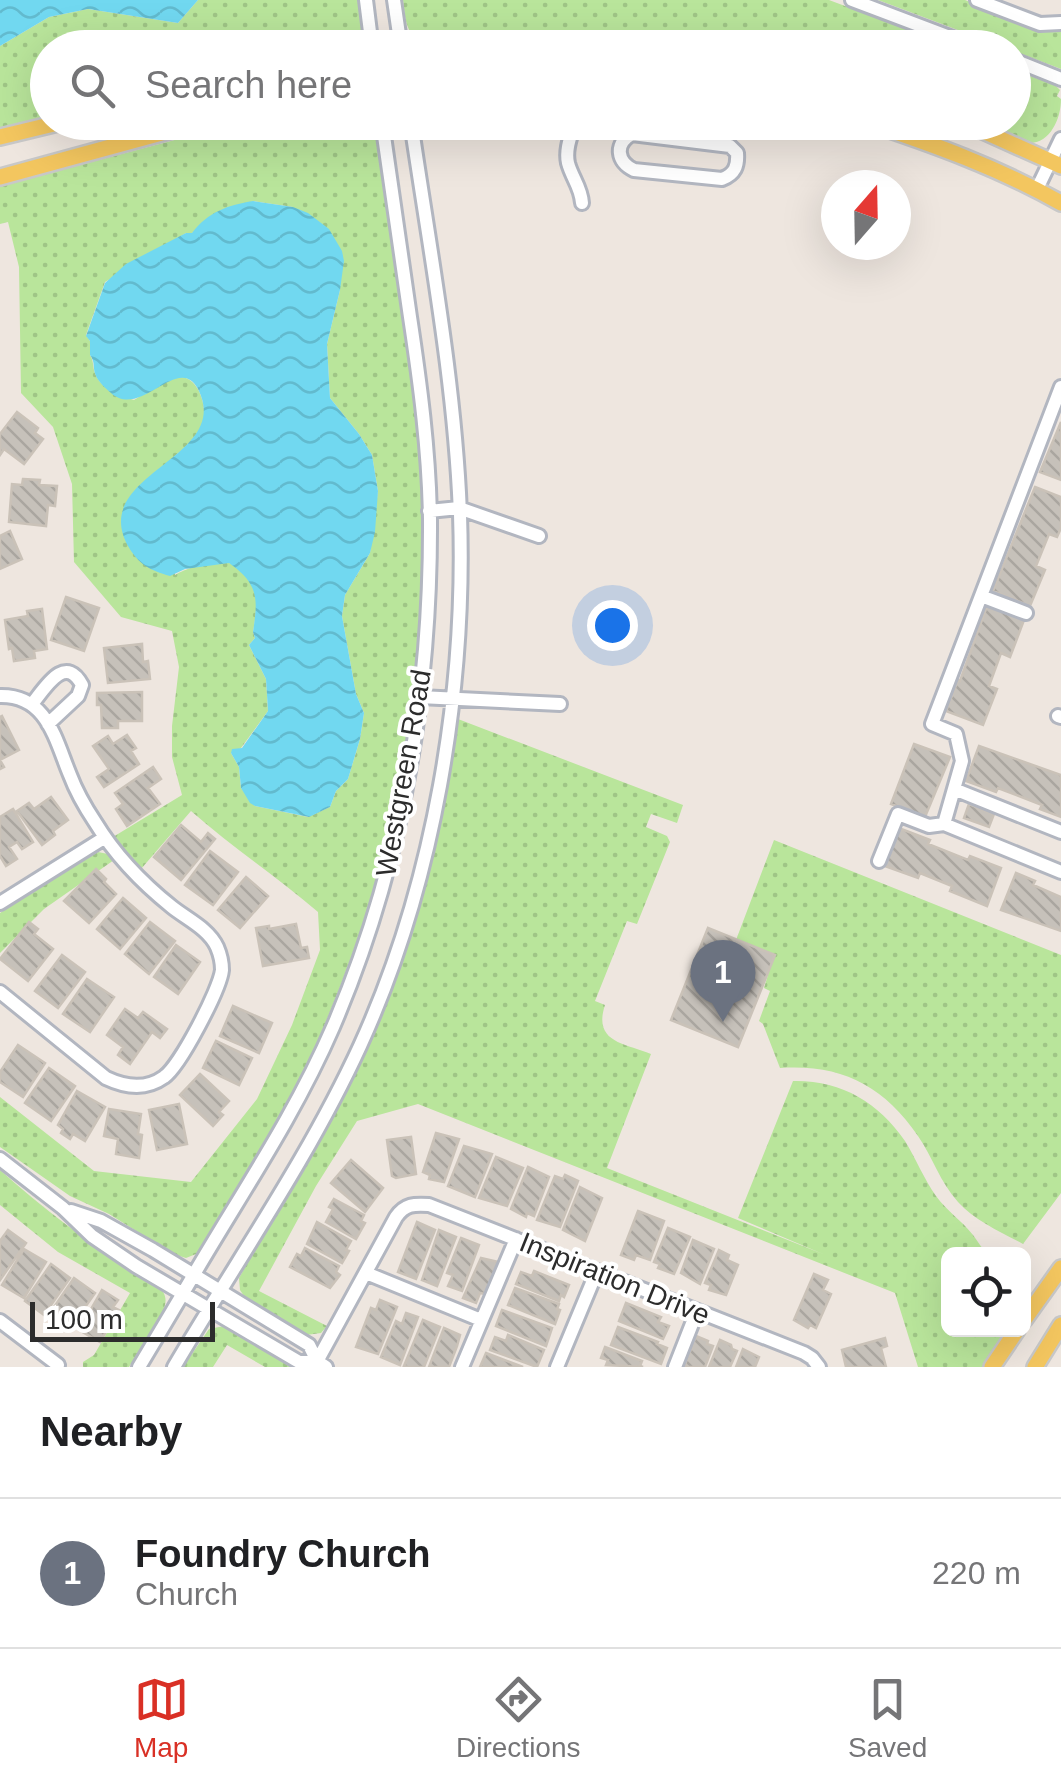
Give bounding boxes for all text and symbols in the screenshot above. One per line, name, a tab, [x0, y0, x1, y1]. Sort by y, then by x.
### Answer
search box	[30, 30, 1031, 140]
icon: search	[65, 58, 120, 113]
text: Search here	[145, 64, 352, 106]
north arrow	[821, 170, 911, 260]
your location	[587, 600, 638, 651]
street label: Westgreen Road	[370, 667, 437, 879]
pin: 1	[690, 940, 756, 1022]
street label: Inspiration Drive	[515, 1226, 714, 1331]
map controls	[941, 1247, 1031, 1337]
button: locate	[941, 1247, 1031, 1337]
scale bar	[30, 1297, 215, 1342]
text: 100 m	[45, 1304, 123, 1335]
text: Nearby	[40, 1408, 182, 1455]
text: Foundry Church	[135, 1533, 431, 1575]
text: 1	[64, 1555, 81, 1591]
text: 220 m	[932, 1555, 1021, 1591]
text: Church	[135, 1576, 238, 1612]
tab: Map	[134, 1672, 189, 1764]
tab: Directions	[456, 1672, 581, 1764]
tab: Saved	[848, 1672, 927, 1764]

